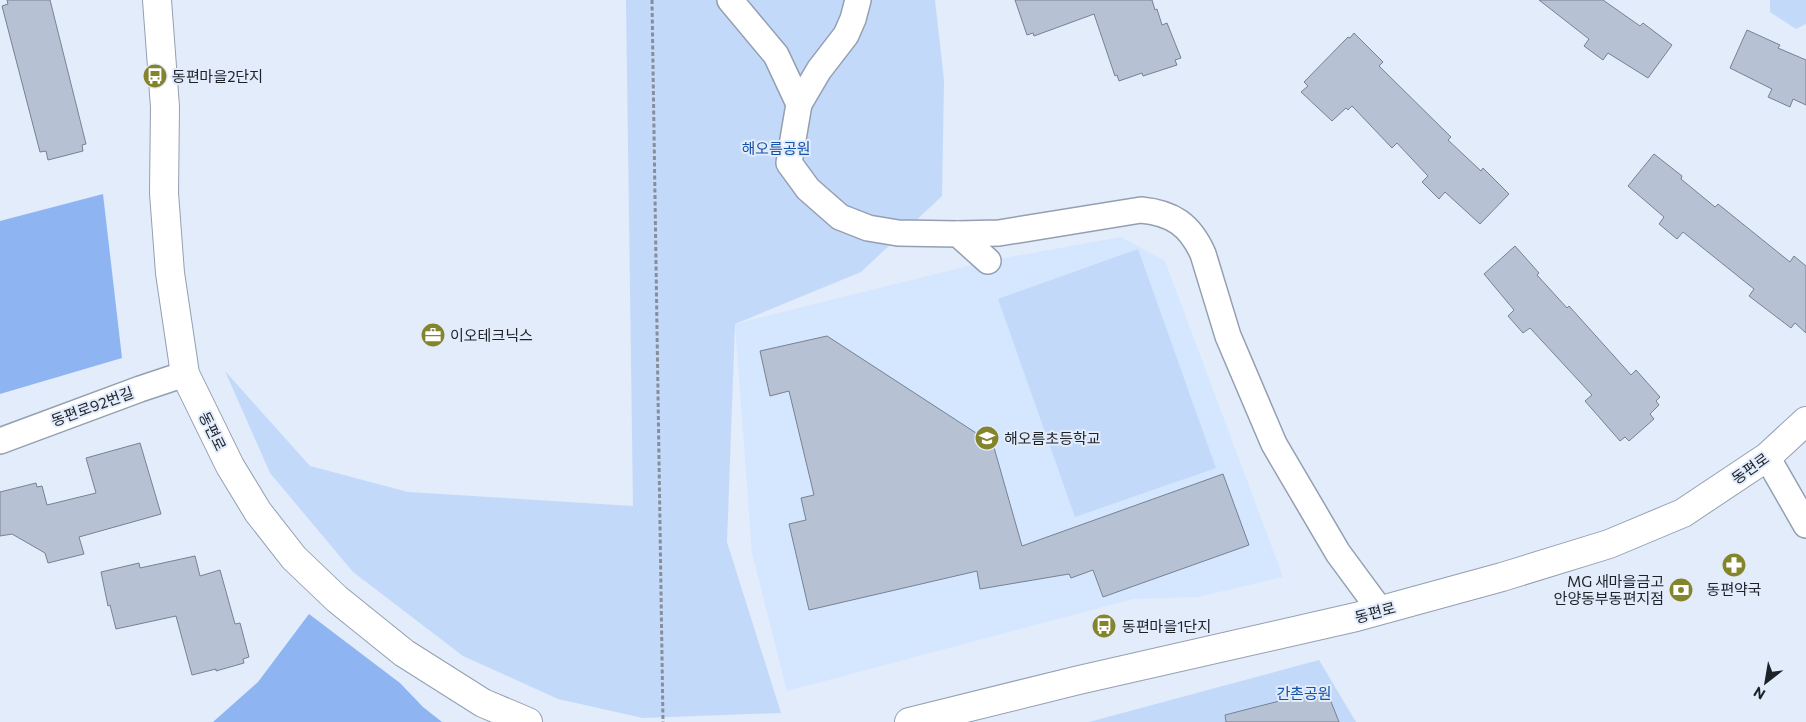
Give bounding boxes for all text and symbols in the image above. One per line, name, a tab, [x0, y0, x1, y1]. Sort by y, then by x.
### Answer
bus stop icon: 동편마을2단지	[142, 63, 168, 89]
place label: 동편마을2단지	[172, 67, 263, 85]
park label: 해오름공원	[741, 139, 811, 157]
office icon: 이오테크닉스	[420, 322, 446, 348]
place label: 이오테크닉스	[450, 326, 533, 344]
street label: 동편로92번길	[48, 383, 136, 429]
street label: 동편로	[196, 408, 230, 454]
school or university icon: 해오름초등학교	[974, 425, 1000, 451]
place label: 해오름초등학교	[1004, 429, 1101, 447]
street label: 동편로	[1728, 449, 1772, 487]
pharmacy icon: 동편약국	[1721, 552, 1747, 578]
place label: MG 새마을금고 안양동부동편지점	[1554, 572, 1664, 607]
bank icon: MG 새마을금고 안양동부동편지점	[1668, 577, 1694, 603]
place label: 동편약국	[1706, 580, 1762, 598]
street label: 동편로	[1353, 598, 1397, 626]
bus stop icon: 동편마을1단지	[1091, 613, 1117, 639]
place label: 동편마을1단지	[1122, 617, 1211, 635]
north arrow	[1741, 657, 1791, 707]
park label: 간촌공원	[1276, 684, 1332, 702]
text: N	[1750, 684, 1768, 704]

